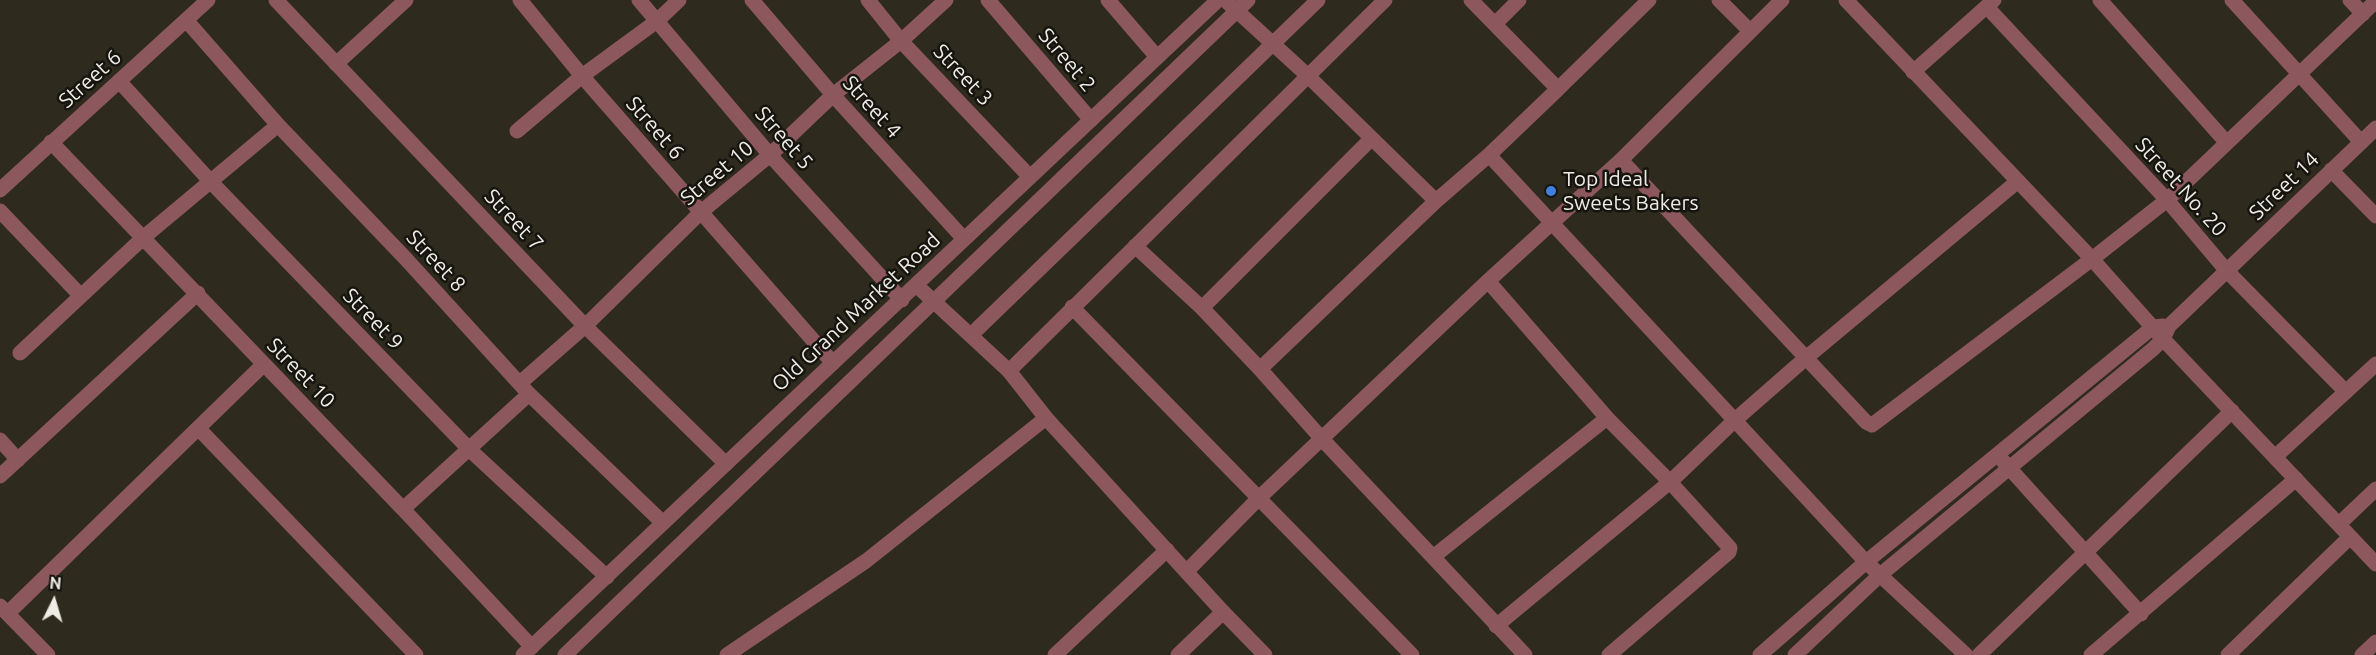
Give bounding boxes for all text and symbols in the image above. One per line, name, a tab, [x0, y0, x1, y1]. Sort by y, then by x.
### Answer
street label: Street 2	[1033, 23, 1101, 97]
street label: Street 3	[928, 39, 998, 111]
street label: Street 6	[54, 44, 126, 114]
street label: Street 4	[837, 71, 907, 143]
street label: Street 6	[621, 91, 689, 165]
street label: Street 5	[750, 101, 818, 175]
street label: Street No. 20	[2130, 132, 2232, 242]
street label: Street 10	[676, 135, 758, 211]
street label: Street 14	[2244, 147, 2324, 225]
place label: Top Ideal Sweets Bakers	[1563, 166, 1699, 216]
street label: Street 7	[479, 184, 549, 256]
marker: Top Ideal Sweets Bakers	[1544, 184, 1558, 198]
street label: Street 8	[401, 225, 471, 297]
street label: Old Grand Market Road	[767, 227, 945, 397]
street label: Street 9	[338, 283, 408, 355]
street label: Street 10	[262, 333, 340, 413]
north arrow	[24, 571, 84, 631]
text: N	[49, 574, 62, 593]

